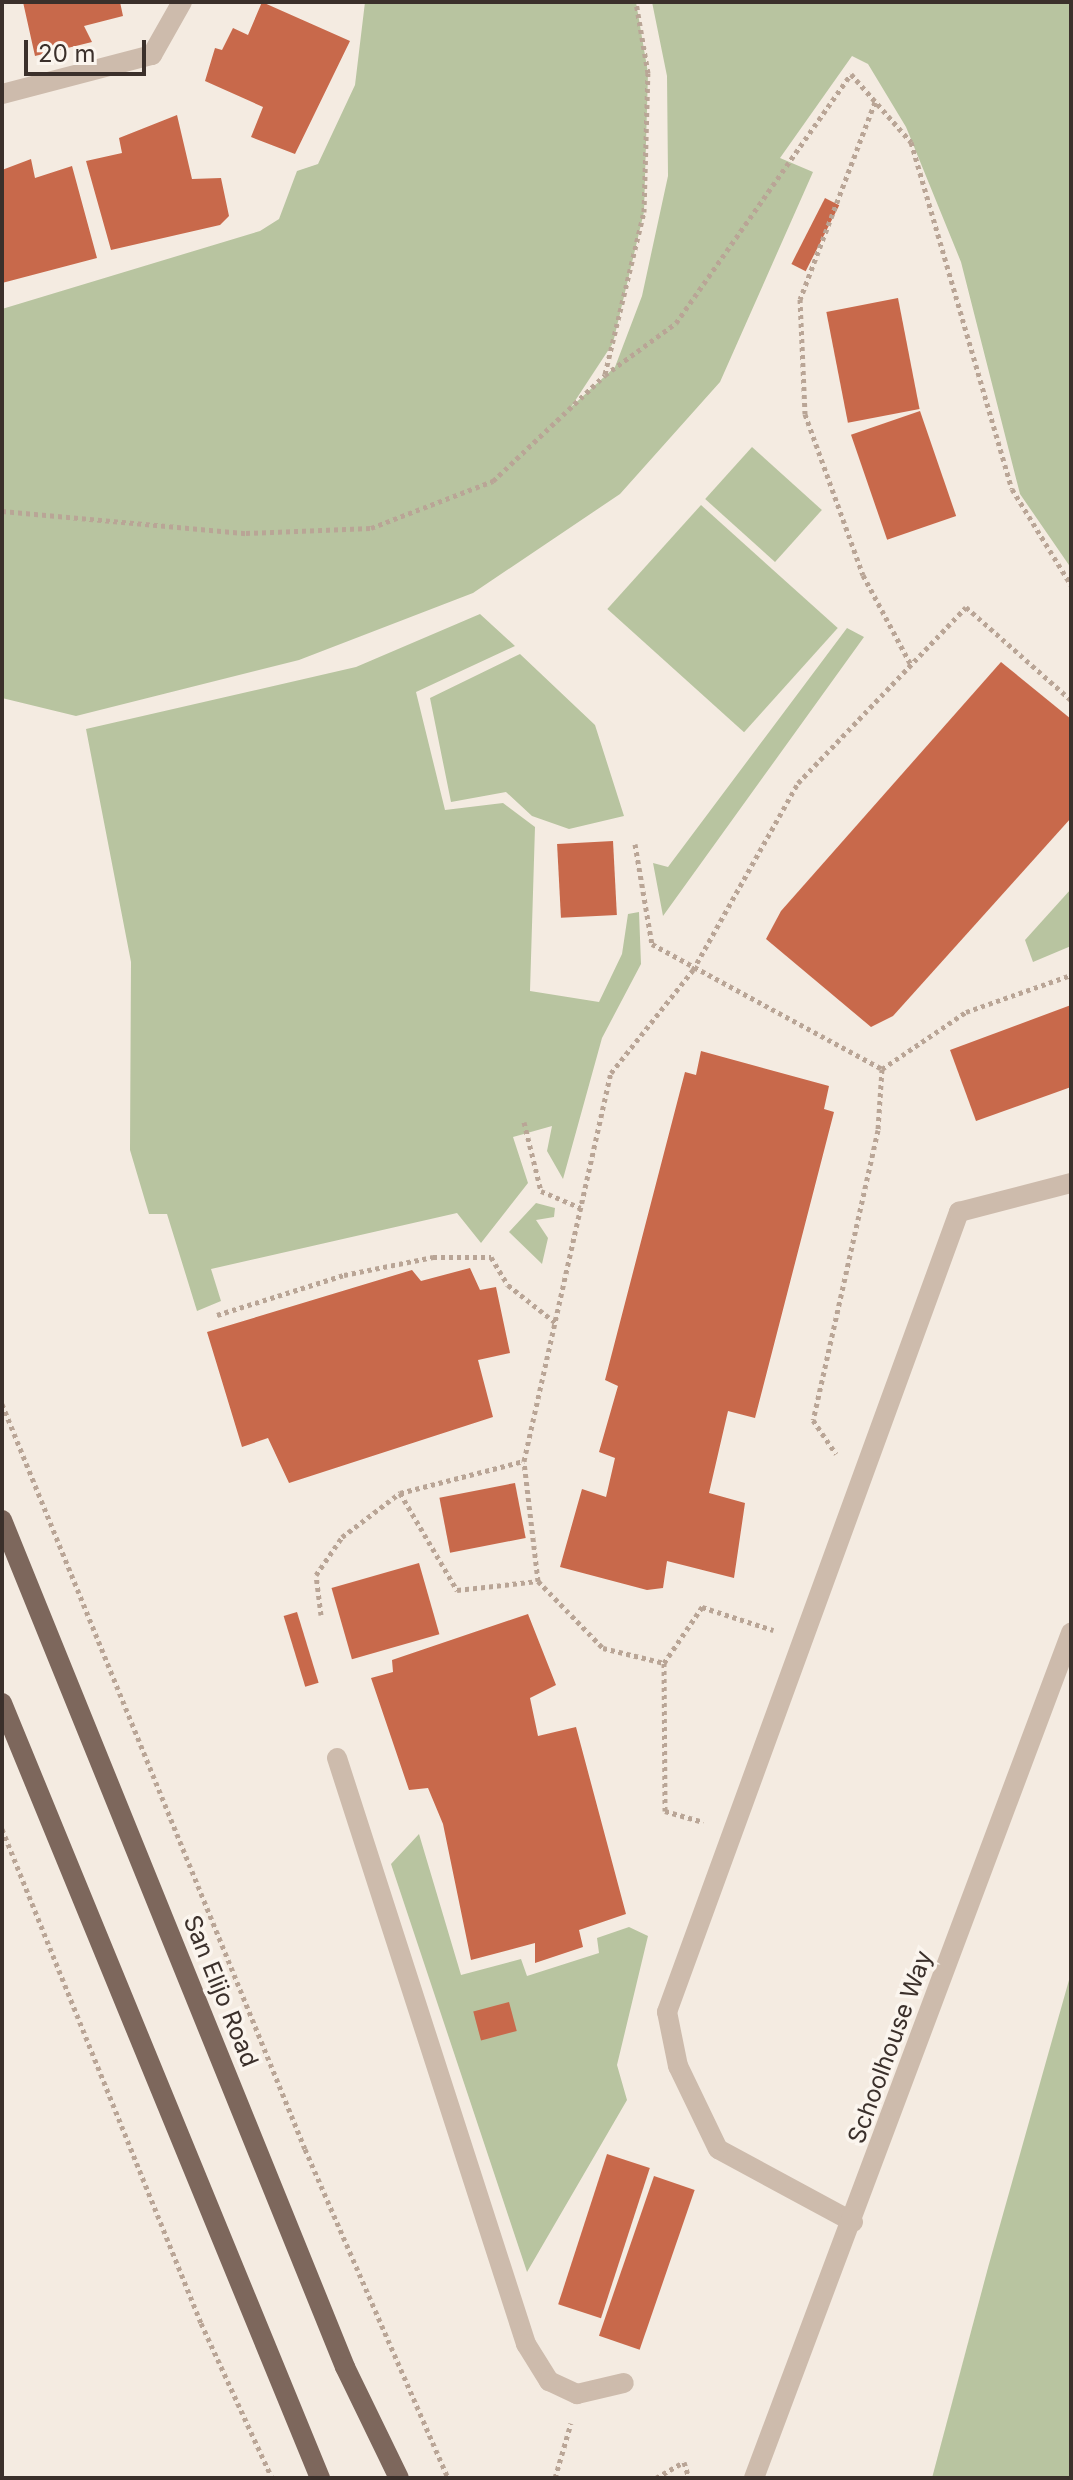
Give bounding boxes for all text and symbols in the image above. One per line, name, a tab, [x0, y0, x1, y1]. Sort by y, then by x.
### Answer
scale bar	[28, 24, 150, 74]
text: 20 m	[38, 39, 96, 68]
street label: San Elijo Road	[178, 1911, 264, 2071]
street label: Schoolhouse Way	[842, 1947, 938, 2147]

